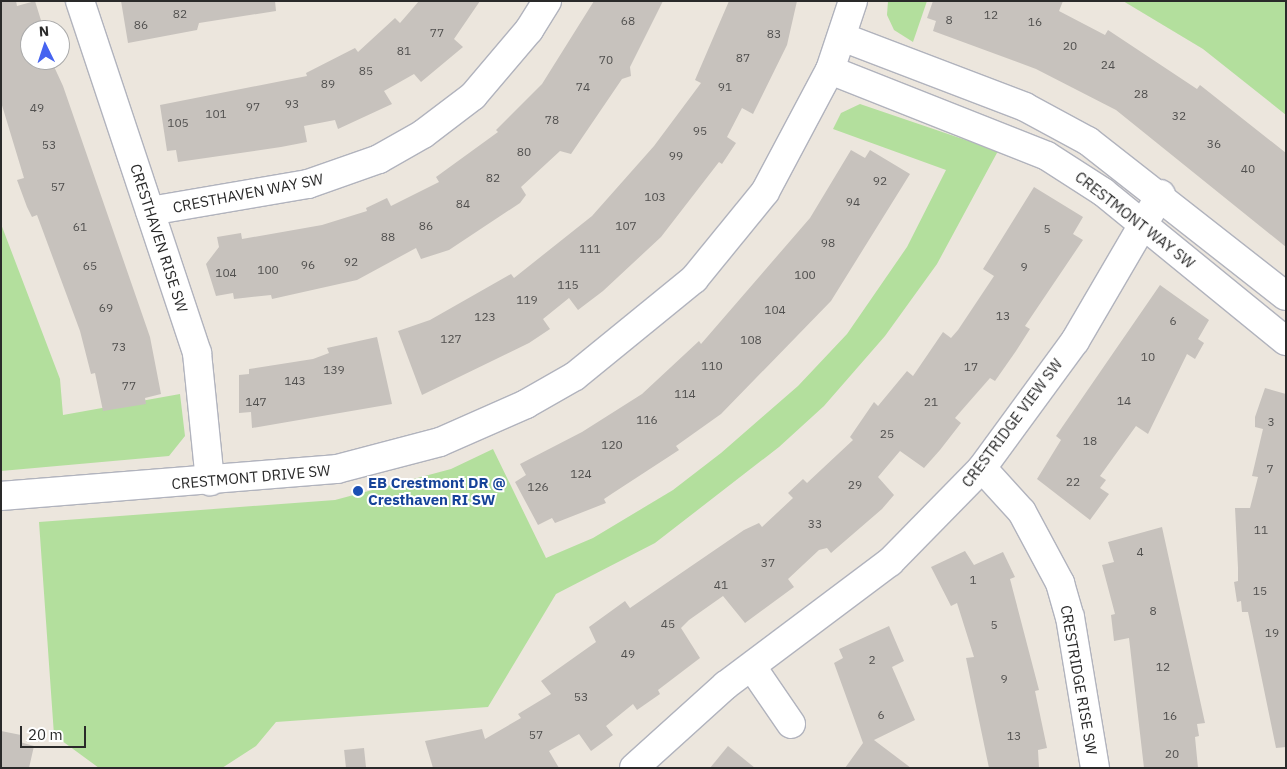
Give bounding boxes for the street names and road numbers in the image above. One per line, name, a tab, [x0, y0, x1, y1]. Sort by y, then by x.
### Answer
street label: CRESTHAVEN RISE SW	[126, 161, 192, 315]
street label: CRESTMONT WAY SW	[1072, 168, 1198, 272]
street label: CRESTHAVEN WAY SW	[171, 170, 325, 216]
street label: CRESTRIDGE VIEW SW	[958, 355, 1066, 491]
street label: CRESTMONT DRIVE SW	[171, 461, 331, 493]
street label: CRESTRIDGE RISE SW	[1057, 604, 1101, 756]

